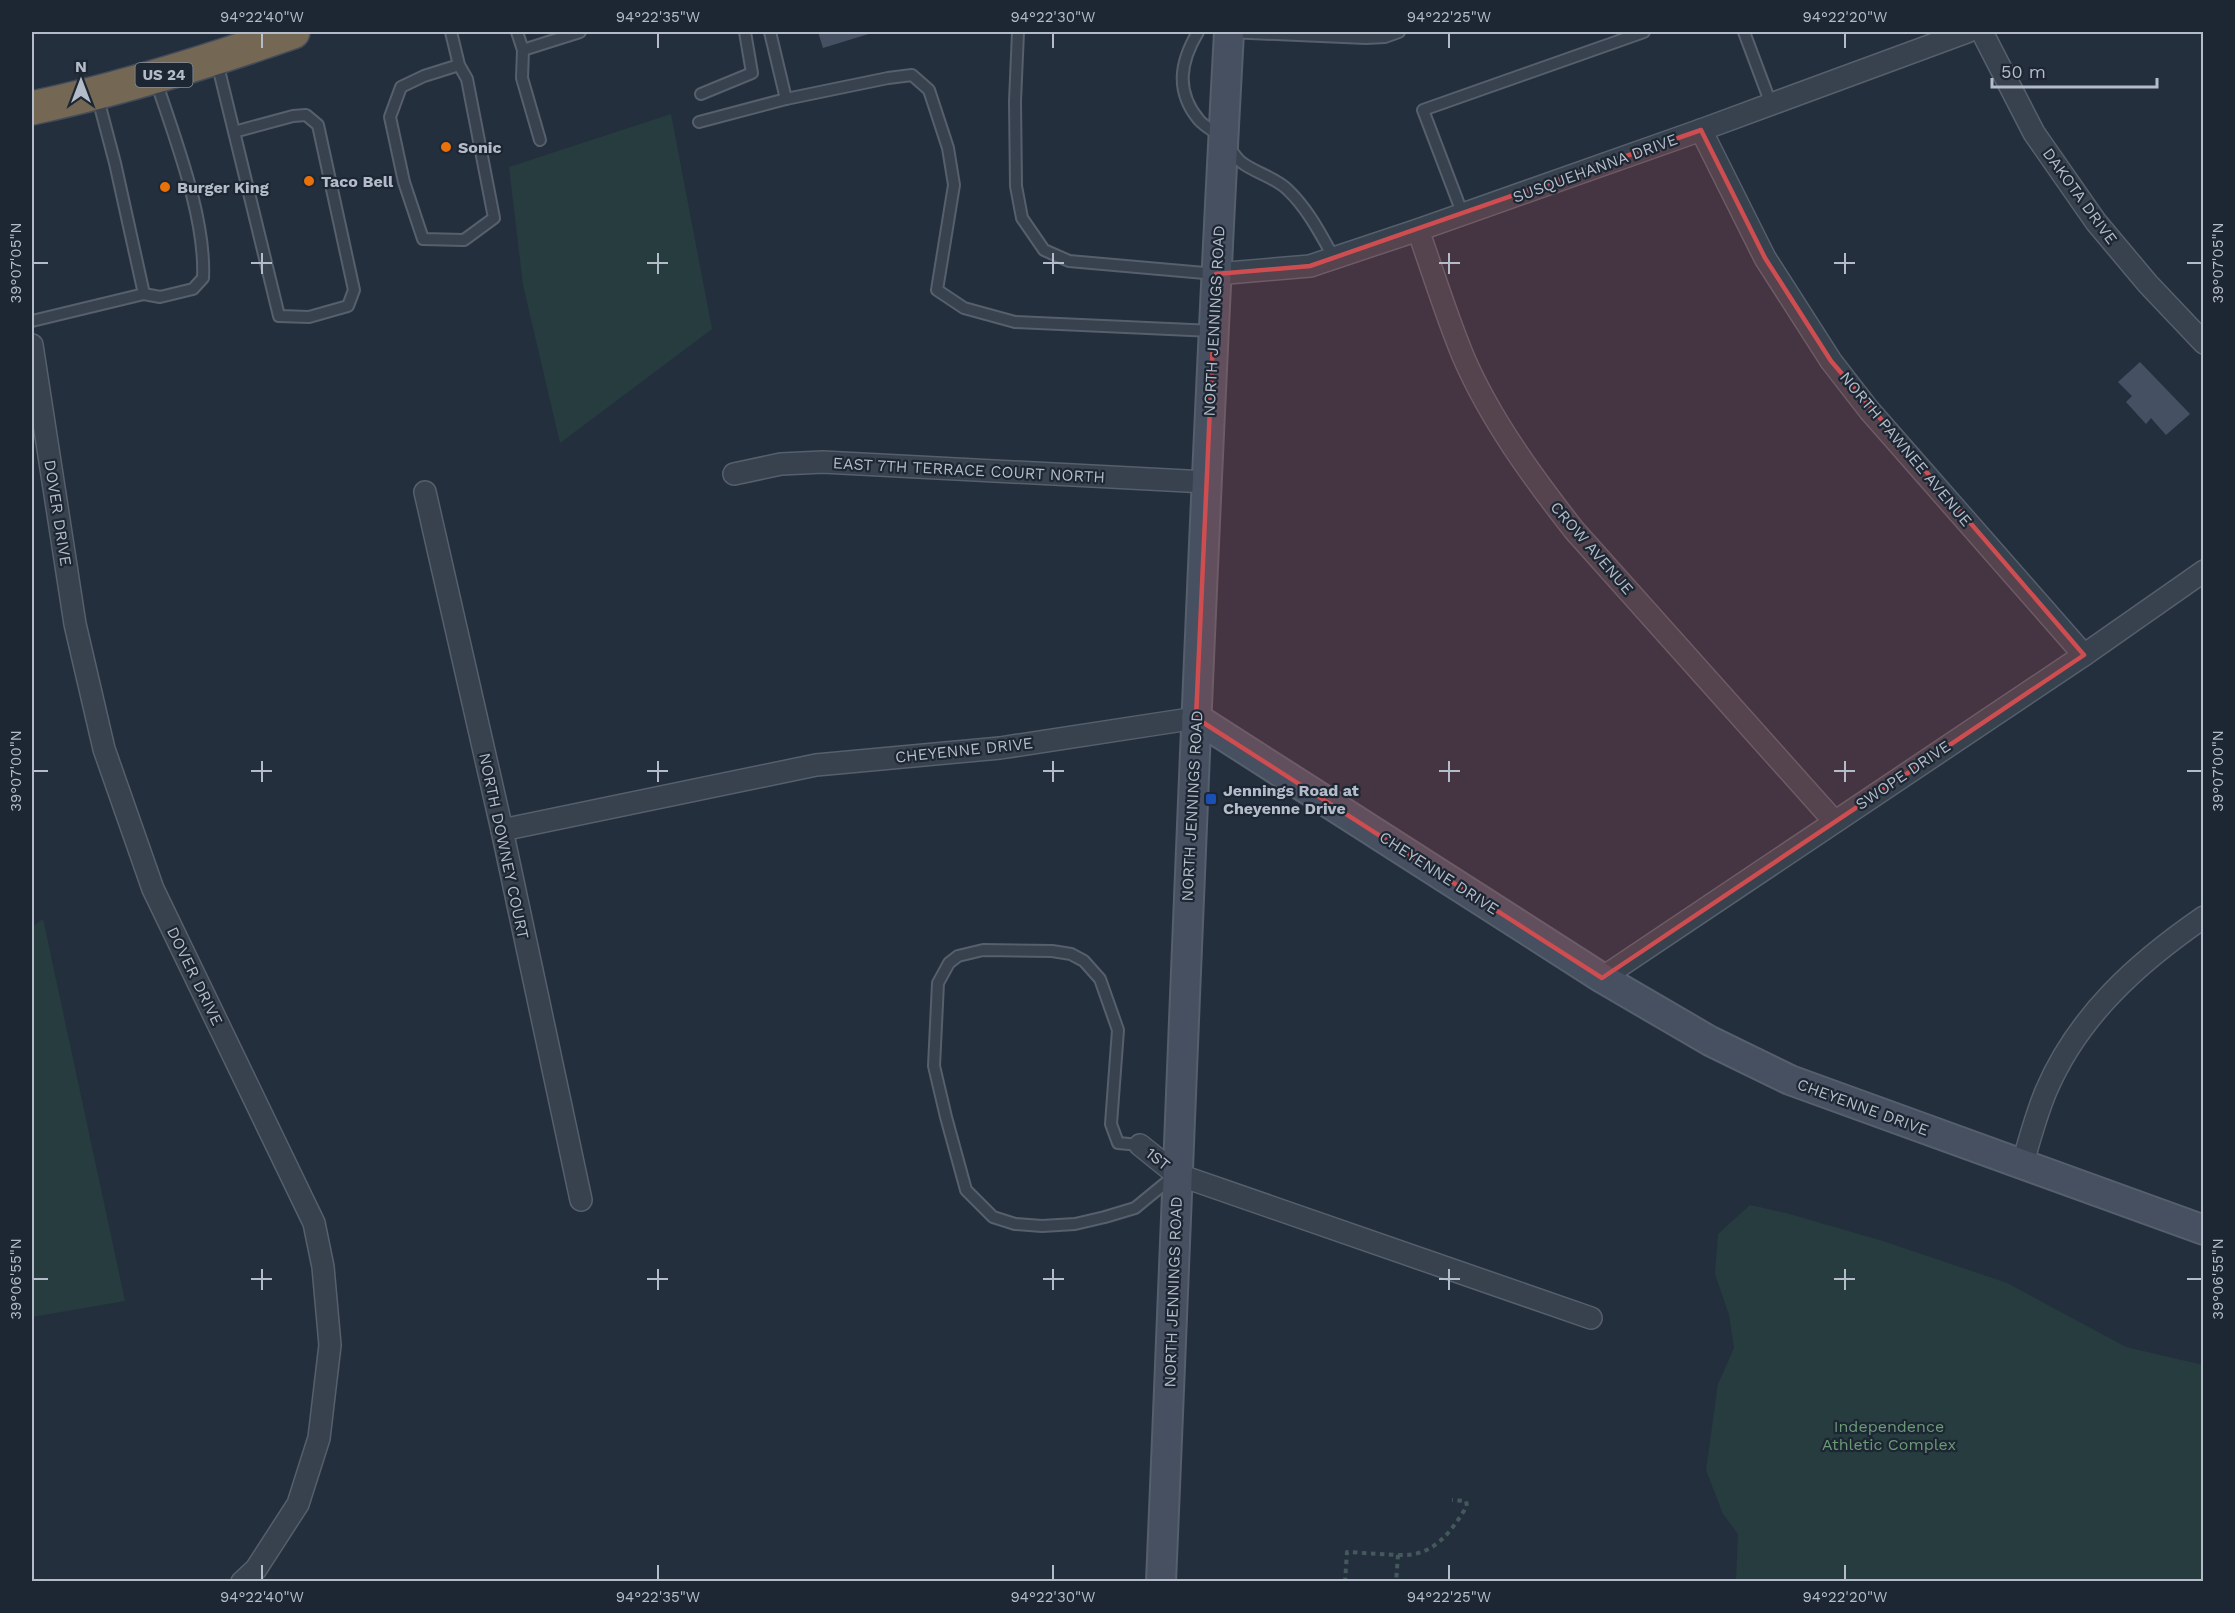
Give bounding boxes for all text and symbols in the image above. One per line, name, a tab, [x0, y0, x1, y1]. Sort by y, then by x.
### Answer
text: 94°22'40"W	[220, 8, 304, 26]
text: 94°22'35"W	[616, 8, 700, 26]
text: 94°22'30"W	[1011, 8, 1095, 26]
text: 94°22'25"W	[1407, 8, 1491, 26]
text: 94°22'20"W	[1803, 8, 1887, 26]
north arrow	[51, 51, 111, 111]
scale bar	[1992, 51, 2157, 89]
text: N	[75, 57, 87, 76]
text: 50 m	[2001, 61, 2046, 82]
road number: US 24	[136, 63, 192, 87]
street label: SUSQUEHANNA DRIVE	[1510, 129, 1680, 207]
place label: Sonic	[458, 138, 502, 157]
marker: Sonic	[439, 140, 453, 154]
street label: DAKOTA DRIVE	[2039, 144, 2121, 248]
place label: Taco Bell	[321, 172, 394, 191]
marker: Taco Bell	[302, 174, 316, 188]
place label: Burger King	[177, 178, 269, 197]
marker: Burger King	[158, 180, 172, 194]
text: 39°07'05"N	[7, 223, 25, 303]
text: 39°07'05"N	[2209, 223, 2227, 303]
street label: NORTH JENNINGS ROAD	[1200, 225, 1228, 417]
street label: NORTH PAWNEE AVENUE	[1836, 368, 1976, 530]
street label: EAST 7TH TERRACE COURT NORTH	[832, 453, 1106, 487]
street label: DOVER DRIVE	[40, 458, 76, 568]
street label: CROW AVENUE	[1547, 498, 1637, 598]
street label: NORTH JENNINGS ROAD	[1178, 710, 1206, 902]
text: 39°07'00"N	[7, 730, 25, 812]
text: 39°07'00"N	[2209, 730, 2227, 812]
street label: CHEYENNE DRIVE	[894, 733, 1034, 767]
street label: SWOPE DRIVE	[1852, 736, 1954, 814]
street label: NORTH DOWNEY COURT	[475, 751, 533, 941]
place label: Jennings Road at Cheyenne Drive	[1223, 781, 1359, 818]
marker: Jennings Road at Cheyenne Drive	[1204, 792, 1218, 806]
street label: CHEYENNE DRIVE	[1376, 827, 1502, 919]
street label: DOVER DRIVE	[163, 924, 227, 1028]
street label: CHEYENNE DRIVE	[1795, 1074, 1931, 1140]
street label: 1ST	[1142, 1144, 1174, 1175]
street label: NORTH JENNINGS ROAD	[1160, 1196, 1186, 1388]
text: 39°06'55"N	[7, 1238, 25, 1320]
text: 39°06'55"N	[2209, 1238, 2227, 1320]
park label: Independence Athletic Complex	[1822, 1417, 1956, 1454]
text: 94°22'40"W	[220, 1588, 304, 1606]
text: 94°22'35"W	[616, 1588, 700, 1606]
text: 94°22'30"W	[1011, 1588, 1095, 1606]
text: 94°22'25"W	[1407, 1588, 1491, 1606]
text: 94°22'20"W	[1803, 1588, 1887, 1606]

